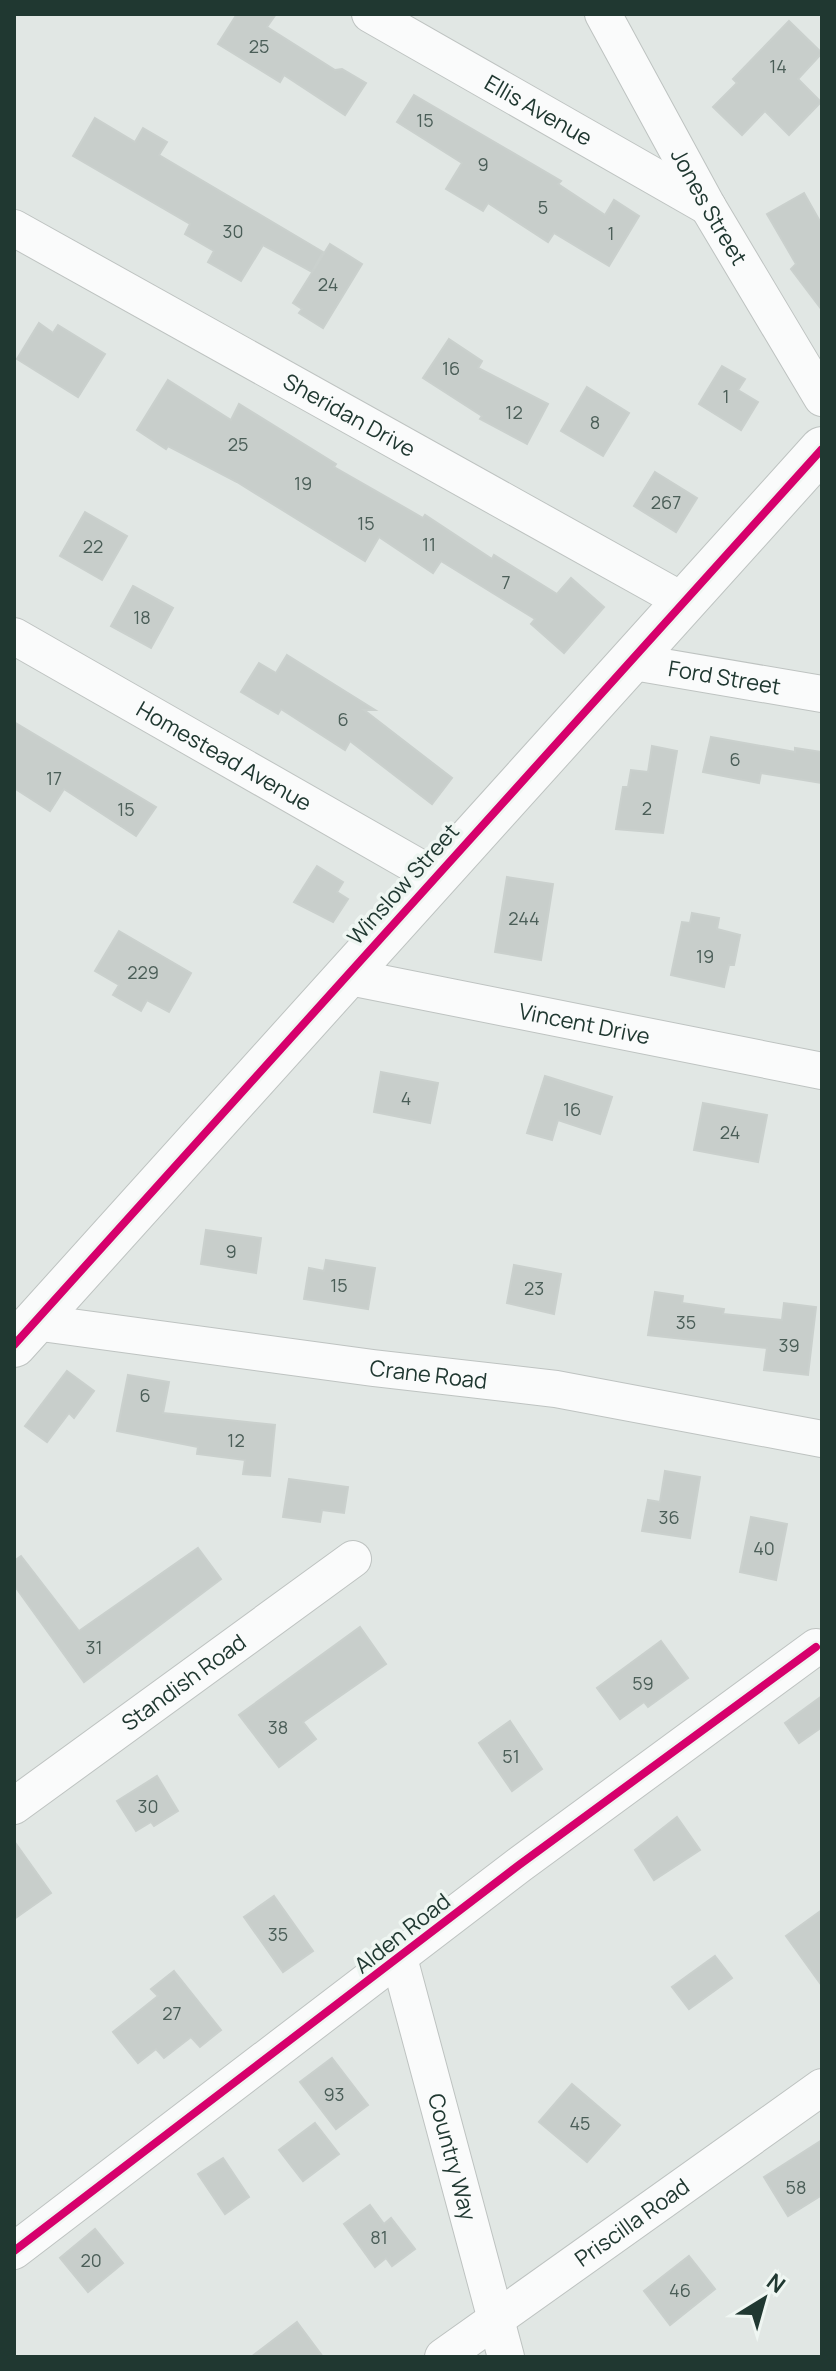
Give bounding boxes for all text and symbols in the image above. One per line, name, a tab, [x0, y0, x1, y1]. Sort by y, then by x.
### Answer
house number: 25	[249, 34, 269, 58]
house number: 14	[769, 54, 787, 78]
street label: Ellis Avenue	[479, 68, 598, 153]
house number: 15	[416, 108, 434, 132]
street label: Jones Street	[664, 143, 754, 271]
house number: 9	[477, 152, 489, 176]
house number: 5	[538, 195, 548, 219]
house number: 30	[223, 219, 243, 243]
house number: 1	[607, 221, 615, 245]
house number: 24	[318, 272, 338, 296]
house number: 16	[442, 356, 460, 380]
street label: Sheridan Drive	[278, 366, 421, 464]
house number: 1	[722, 384, 730, 408]
house number: 12	[505, 400, 523, 424]
house number: 8	[590, 410, 600, 434]
house number: 25	[228, 432, 248, 456]
house number: 19	[294, 471, 312, 495]
house number: 267	[651, 490, 681, 514]
house number: 15	[357, 511, 375, 535]
house number: 11	[422, 532, 436, 556]
house number: 22	[83, 534, 103, 558]
house number: 7	[501, 570, 511, 594]
house number: 18	[133, 605, 151, 629]
street label: Ford Street	[666, 653, 783, 702]
street label: Homestead Avenue	[131, 694, 317, 818]
house number: 6	[337, 707, 349, 731]
house number: 6	[729, 747, 741, 771]
house number: 17	[46, 766, 62, 790]
house number: 2	[642, 796, 652, 820]
house number: 15	[117, 797, 135, 821]
street label: Winslow Street	[340, 817, 466, 951]
house number: 244	[508, 906, 540, 930]
house number: 19	[696, 944, 714, 968]
house number: 229	[127, 960, 159, 984]
street label: Vincent Drive	[516, 996, 653, 1051]
house number: 4	[401, 1086, 411, 1110]
house number: 16	[563, 1097, 581, 1121]
house number: 24	[720, 1120, 740, 1144]
house number: 9	[225, 1239, 237, 1263]
house number: 15	[330, 1273, 348, 1297]
house number: 23	[524, 1276, 544, 1300]
house number: 35	[676, 1310, 696, 1334]
house number: 39	[778, 1333, 800, 1357]
street label: Crane Road	[368, 1353, 489, 1396]
house number: 6	[139, 1383, 151, 1407]
house number: 12	[227, 1428, 245, 1452]
house number: 36	[658, 1505, 680, 1529]
house number: 40	[753, 1536, 775, 1560]
street label: Standish Road	[115, 1627, 252, 1738]
house number: 31	[86, 1635, 102, 1659]
house number: 59	[632, 1671, 654, 1695]
house number: 38	[268, 1715, 288, 1739]
house number: 51	[502, 1744, 520, 1768]
house number: 30	[138, 1794, 158, 1818]
street label: Alden Road	[348, 1886, 456, 1980]
house number: 35	[268, 1922, 288, 1946]
house number: 27	[162, 2001, 182, 2025]
house number: 93	[323, 2082, 345, 2106]
street label: Country Way	[421, 2090, 484, 2224]
house number: 45	[569, 2111, 591, 2135]
street label: Priscilla Road	[569, 2171, 695, 2273]
house number: 58	[786, 2175, 806, 2199]
house number: 81	[370, 2225, 388, 2249]
house number: 20	[80, 2248, 102, 2272]
north arrow	[724, 2259, 804, 2339]
text: N	[761, 2266, 791, 2300]
house number: 46	[669, 2278, 691, 2302]

